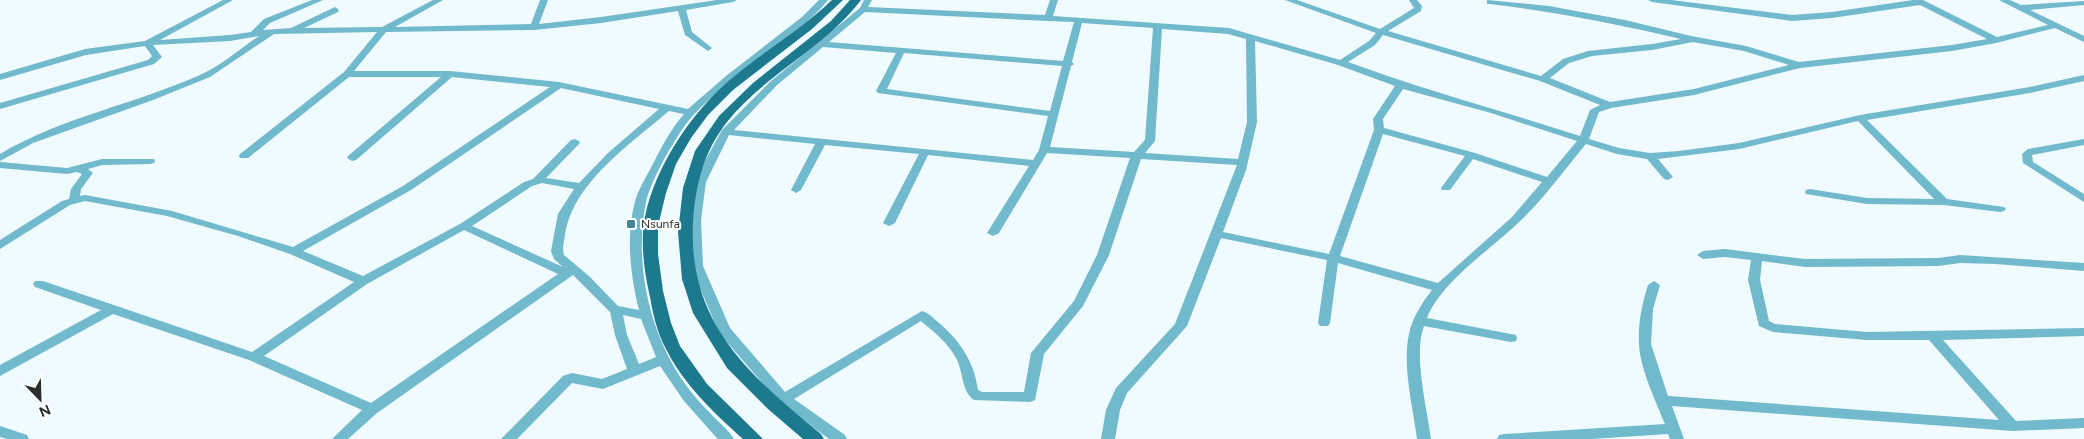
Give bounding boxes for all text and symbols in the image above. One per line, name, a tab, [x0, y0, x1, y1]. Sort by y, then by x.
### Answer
place label: Nsunfa	[641, 217, 680, 231]
marker: Nsunfa	[625, 218, 637, 230]
north arrow	[15, 374, 65, 424]
text: N	[37, 401, 53, 420]

